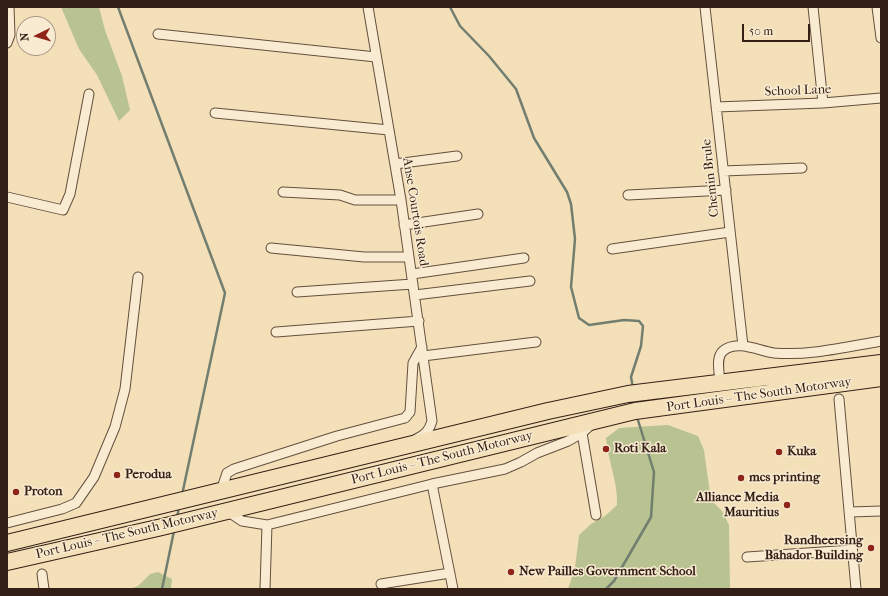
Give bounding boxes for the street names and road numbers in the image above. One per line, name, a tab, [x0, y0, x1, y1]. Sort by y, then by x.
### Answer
street label: School Lane	[764, 82, 832, 100]
street label: Chemin Brule	[699, 138, 723, 218]
street label: Anse Courtois Road	[399, 157, 431, 267]
street label: Port Louis – The South Motorway	[665, 374, 853, 416]
street label: Port Louis – The South Motorway	[350, 428, 534, 488]
street label: Port Louis – The South Motorway	[34, 505, 220, 563]

